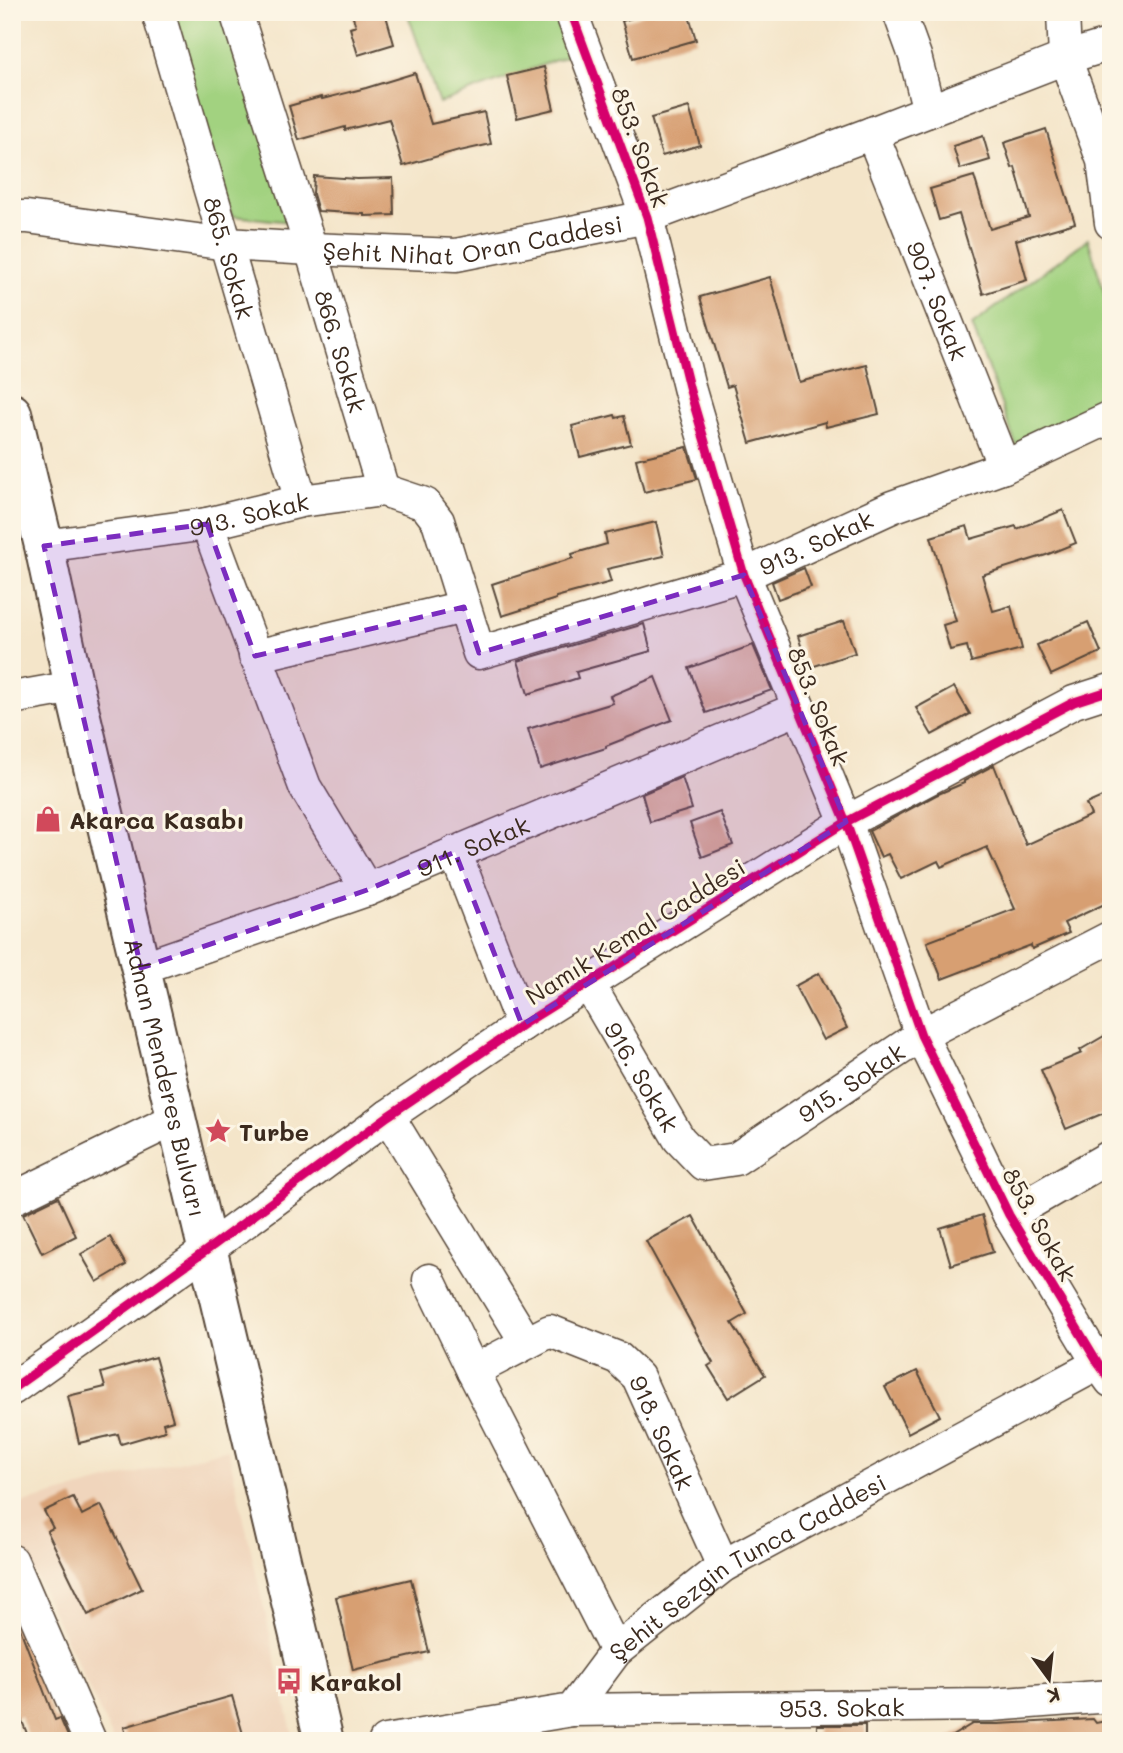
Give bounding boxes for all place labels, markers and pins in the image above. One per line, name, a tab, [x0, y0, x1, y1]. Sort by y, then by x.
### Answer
shop icon: Akarca Kasabı	[33, 804, 63, 834]
place label: Akarca Kasabı	[69, 804, 245, 835]
place icon: Turbe	[203, 1116, 233, 1146]
place label: Turbe	[239, 1116, 309, 1147]
bus stop icon: Karakol	[274, 1666, 304, 1696]
place label: Karakol	[310, 1666, 402, 1697]

